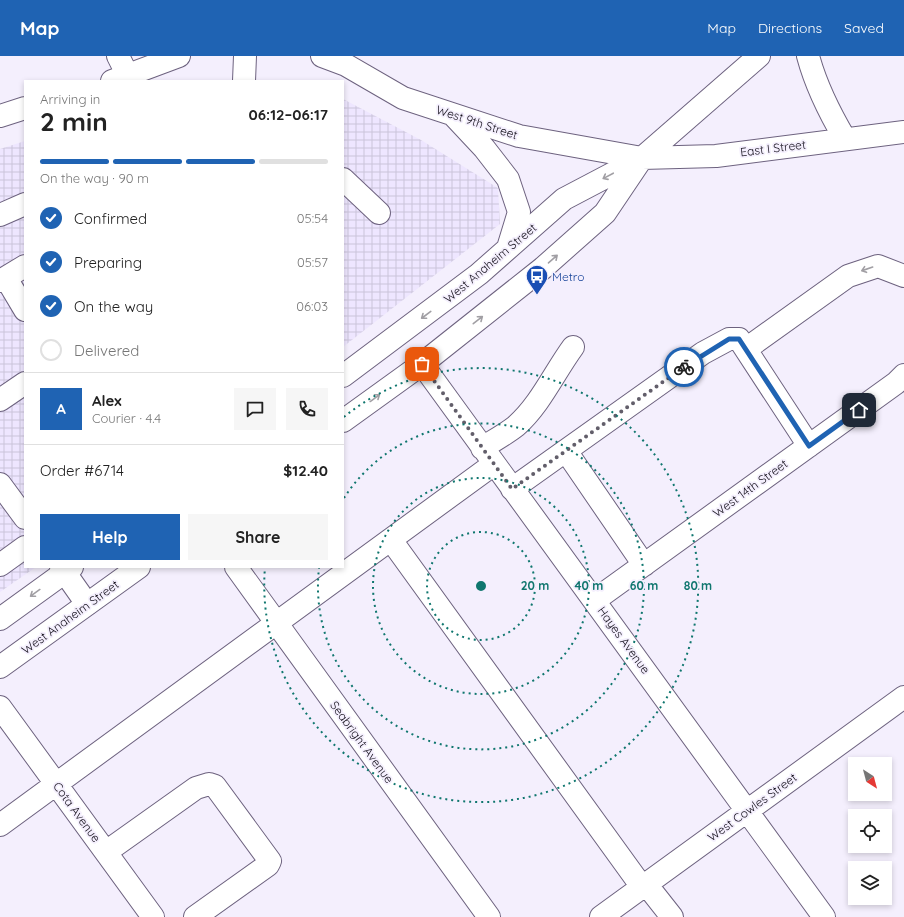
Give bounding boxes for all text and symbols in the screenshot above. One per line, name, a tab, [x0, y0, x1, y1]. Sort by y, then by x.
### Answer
text: Map	[20, 16, 59, 40]
text: Map	[707, 19, 736, 37]
text: Directions	[758, 19, 822, 37]
text: Saved	[844, 19, 884, 37]
text: Arriving in	[40, 91, 100, 107]
street label: West 9th Street	[434, 102, 520, 142]
text: 2 min	[40, 105, 108, 138]
text: 06:12–06:17	[249, 105, 328, 124]
street label: East I Street	[739, 137, 807, 159]
text: On the way · 90 m	[40, 170, 149, 186]
one-way arrow	[602, 173, 614, 181]
icon: check	[40, 207, 62, 229]
text: Confirmed	[74, 209, 147, 228]
text: 05:54	[297, 210, 328, 226]
street label: West Anaheim Street	[441, 220, 539, 306]
icon: check	[40, 251, 62, 273]
text: Preparing	[74, 253, 142, 272]
text: 05:57	[297, 254, 328, 270]
one-way arrow	[548, 255, 558, 264]
bus stop icon: Metro	[524, 263, 550, 296]
one-way arrow	[862, 266, 874, 274]
place label: Metro	[552, 269, 584, 284]
icon: check	[40, 295, 62, 317]
text: On the way	[74, 297, 153, 316]
text: 06:03	[296, 298, 328, 314]
one-way arrow	[421, 311, 432, 319]
one-way arrow	[473, 315, 484, 324]
text: Delivered	[74, 341, 139, 360]
pin	[405, 347, 439, 381]
courier	[664, 347, 704, 387]
icon: bag	[411, 353, 433, 375]
icon: bike	[673, 356, 695, 378]
button: chat	[234, 388, 276, 430]
button: phone	[286, 388, 328, 430]
text: Alex	[92, 391, 122, 410]
pin	[842, 393, 876, 427]
one-way arrow	[369, 394, 380, 402]
text: A	[56, 399, 66, 418]
icon: home	[848, 399, 870, 421]
text: Courier · 4.4	[92, 410, 161, 426]
street label: West 14th Street	[710, 456, 790, 520]
text: Order #6714	[40, 461, 124, 480]
text: $12.40	[283, 461, 328, 480]
button: Help	[40, 514, 180, 560]
button: Share	[188, 514, 328, 560]
street label: West Anaheim Street	[19, 577, 121, 657]
text: 20 m	[521, 578, 549, 593]
text: 40 m	[575, 578, 603, 593]
text: 60 m	[630, 578, 658, 593]
text: 80 m	[684, 578, 712, 593]
centre of rings	[474, 579, 488, 593]
one-way arrow	[30, 589, 41, 597]
street label: Hayes Avenue	[595, 603, 654, 677]
street label: Seabright Avenue	[327, 698, 397, 786]
north arrow	[848, 757, 892, 801]
map controls	[848, 757, 892, 905]
street label: West Cowles Street	[705, 770, 799, 844]
street label: Cota Avenue	[50, 779, 104, 845]
button: locate	[848, 809, 892, 853]
button: layers	[848, 861, 892, 905]

